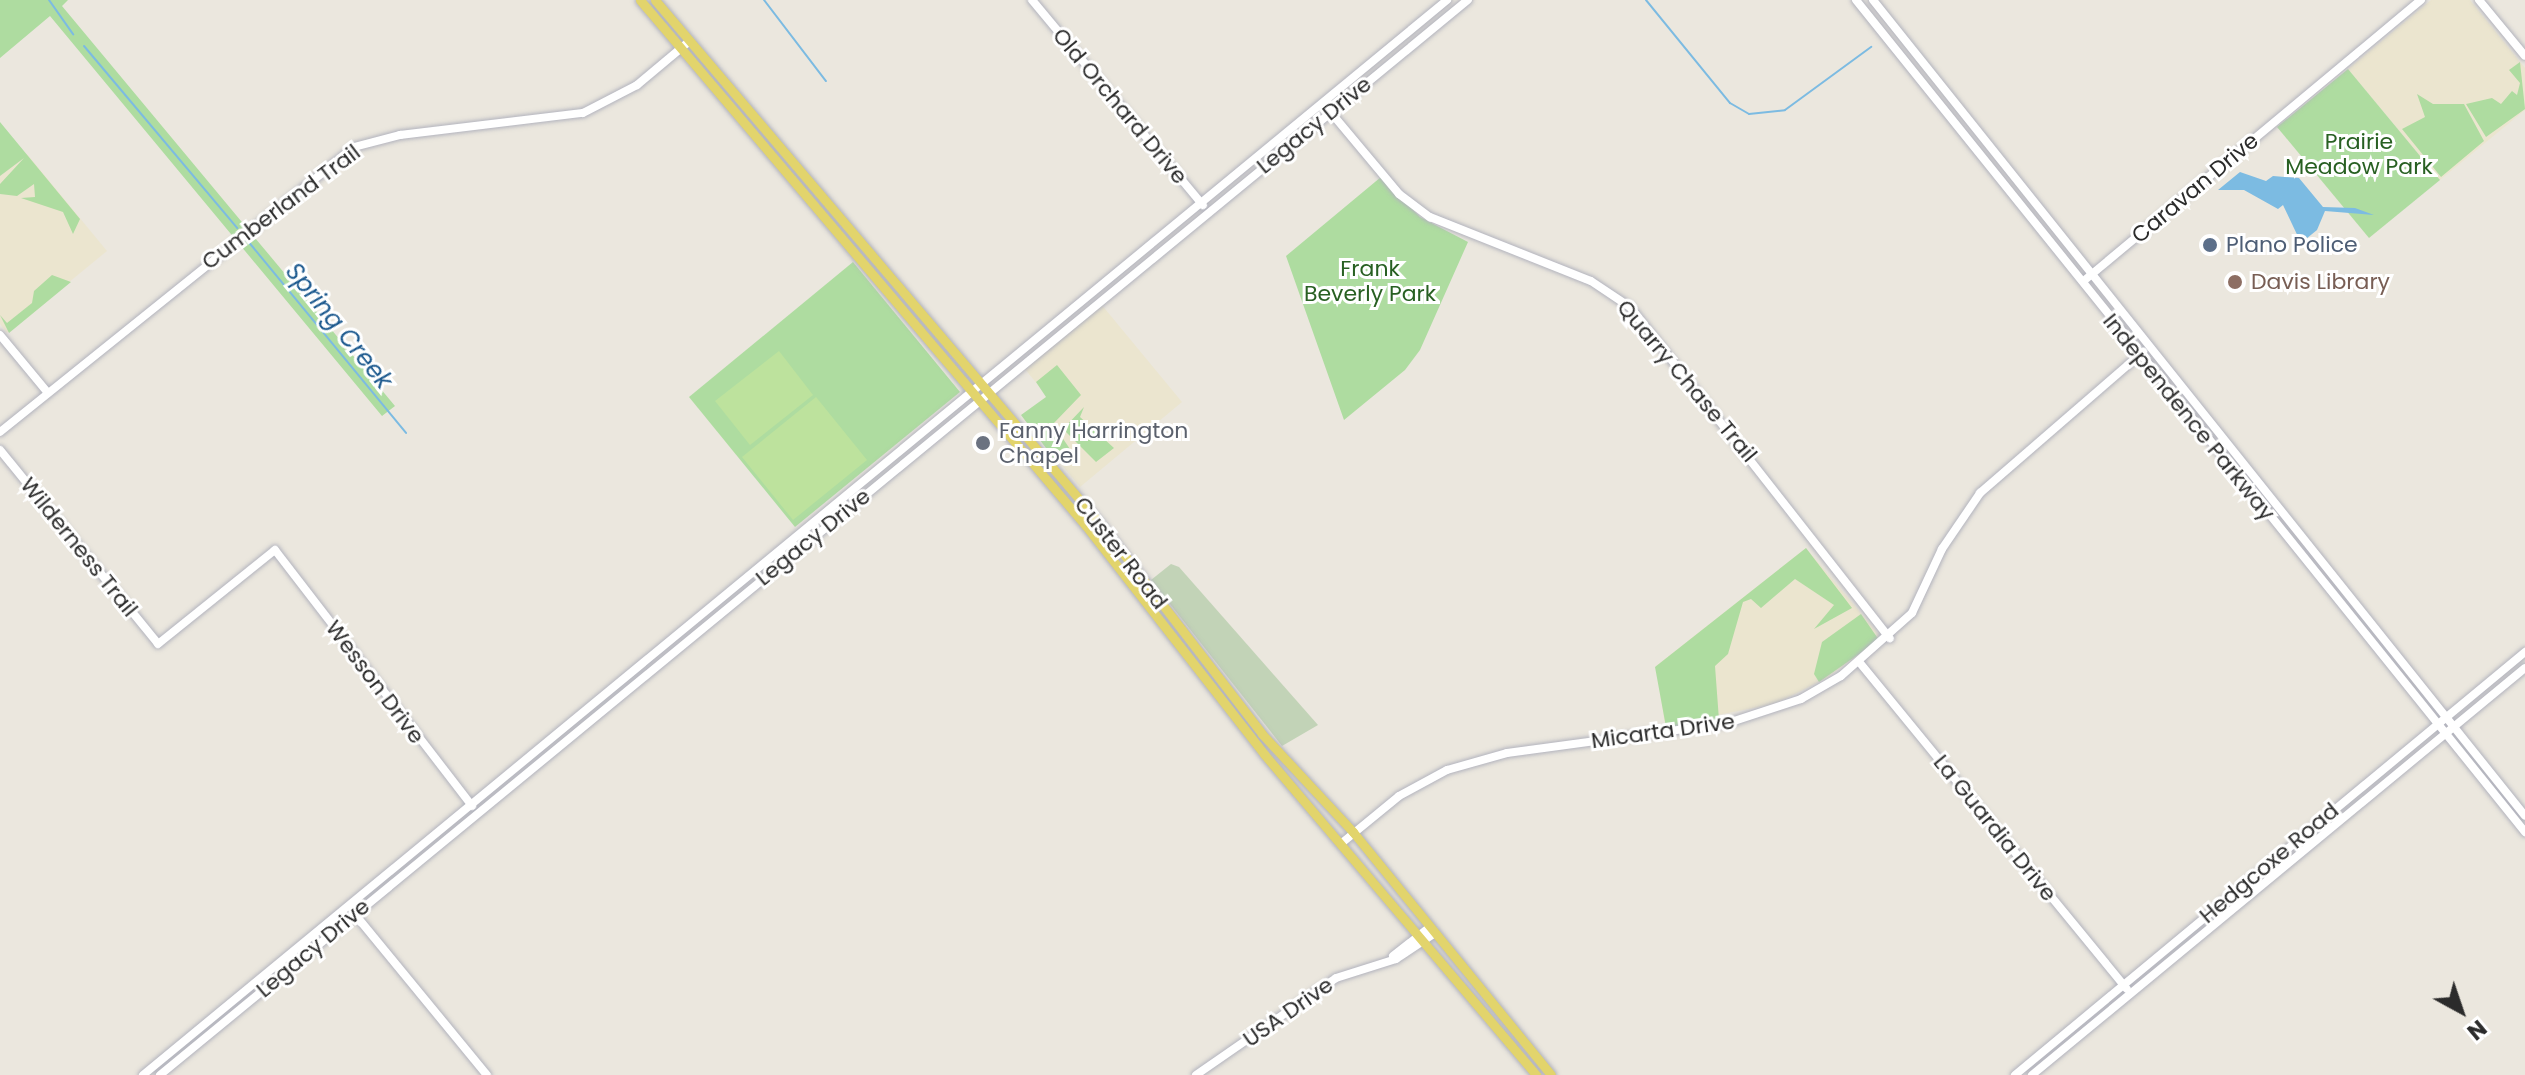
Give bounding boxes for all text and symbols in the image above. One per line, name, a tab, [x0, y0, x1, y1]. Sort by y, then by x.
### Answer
street label: Old Orchard Drive	[1047, 23, 1193, 189]
street label: Legacy Drive	[1251, 71, 1377, 179]
street label: Caravan Drive	[2126, 127, 2264, 249]
park label: Prairie Meadow Park	[2285, 128, 2433, 180]
street label: Cumberland Trail	[197, 139, 365, 275]
place label: Plano Police	[2226, 232, 2358, 258]
marker: Plano Police	[2201, 236, 2219, 254]
park label: Frank Beverly Park	[1304, 255, 1436, 306]
water label: Spring Creek	[280, 257, 398, 395]
place label: Davis Library	[2251, 269, 2390, 295]
marker: Davis Library	[2226, 273, 2244, 291]
street label: Quarry Chase Trail	[1611, 294, 1763, 468]
street label: Independence Parkway	[2097, 308, 2281, 526]
place label: Fanny Harrington Chapel	[999, 417, 1188, 468]
marker: Fanny Harrington Chapel	[974, 434, 992, 452]
street label: Wilderness Trail	[15, 472, 143, 622]
street label: Legacy Drive	[750, 483, 876, 591]
street label: Custer Road	[1069, 491, 1173, 615]
street label: Wesson Drive	[320, 615, 430, 749]
street label: Micarta Drive	[1590, 708, 1736, 754]
street label: La Guardia Drive	[1928, 749, 2062, 907]
street label: Hedgcoxe Road	[2194, 797, 2344, 929]
street label: Legacy Drive	[251, 893, 375, 1003]
street label: USA Drive	[1238, 971, 1338, 1053]
north arrow	[2421, 971, 2501, 1051]
text: N	[2460, 1013, 2493, 1047]

